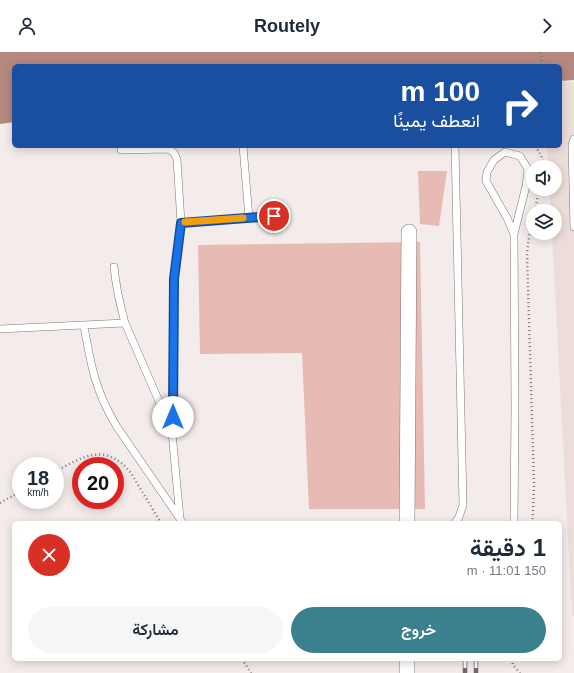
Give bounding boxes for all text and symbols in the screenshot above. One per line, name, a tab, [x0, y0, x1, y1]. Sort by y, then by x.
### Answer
icon: person	[16, 15, 38, 37]
icon: forward	[536, 15, 558, 37]
text: Routely	[254, 16, 320, 36]
text: 100 m	[401, 76, 480, 107]
icon: right	[494, 80, 546, 132]
text: انعطف يمينًا	[393, 111, 480, 131]
map controls	[526, 160, 562, 240]
button: sound	[526, 160, 562, 196]
pin	[257, 199, 291, 233]
button: layers	[526, 204, 562, 240]
icon: arrive	[263, 205, 285, 227]
position arrow	[152, 396, 194, 438]
speed limit sign: 20	[72, 457, 124, 509]
text: 18	[27, 467, 49, 489]
text: km/h	[27, 487, 49, 498]
button: close	[28, 534, 70, 576]
text: 1 دقيقة	[470, 534, 546, 561]
text: 150 m · 11:01	[467, 563, 546, 578]
button: مشاركة	[28, 607, 283, 653]
button: خروج	[291, 607, 546, 653]

